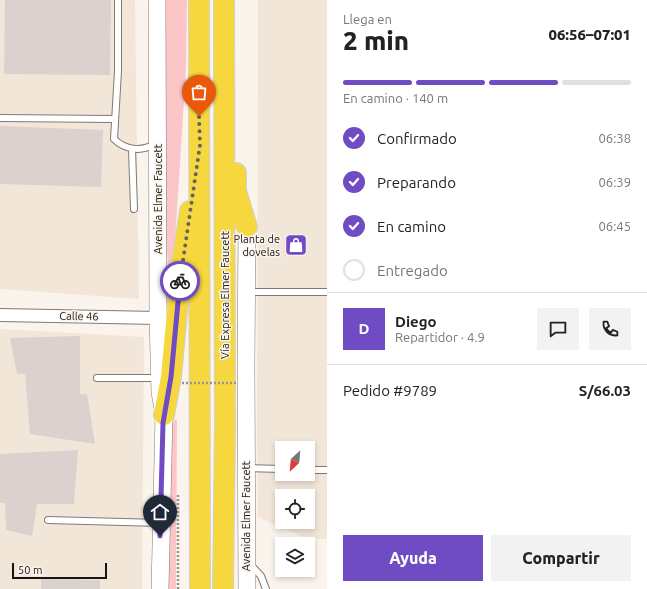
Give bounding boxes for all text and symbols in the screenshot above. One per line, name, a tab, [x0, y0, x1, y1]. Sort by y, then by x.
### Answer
text: Llega en	[343, 12, 392, 26]
text: 2 min	[343, 26, 409, 55]
text: 06:56–07:01	[548, 26, 631, 43]
pin	[182, 75, 216, 116]
icon: bag	[188, 81, 210, 103]
text: En camino · 140 m	[343, 91, 448, 105]
icon: check	[343, 127, 365, 149]
text: Confirmado	[377, 130, 457, 147]
text: 06:38	[598, 131, 631, 145]
street label: Avenida Elmer Faucett	[152, 143, 164, 254]
icon: check	[343, 171, 365, 193]
text: Preparando	[377, 174, 456, 191]
text: 06:39	[598, 175, 631, 189]
icon: check	[343, 215, 365, 237]
text: En camino	[377, 218, 446, 235]
text: 06:45	[598, 219, 631, 233]
street label: Vía Expresa Elmer Faucett	[219, 230, 231, 359]
shop icon: Planta de dovelas	[283, 232, 309, 258]
place label: Planta de dovelas	[234, 233, 280, 258]
courier	[160, 261, 200, 301]
text: Entregado	[377, 262, 448, 279]
icon: bike	[169, 270, 191, 292]
button: chat	[537, 308, 579, 350]
button: phone	[589, 308, 631, 350]
street label: Calle 46	[59, 310, 99, 322]
text: Diego	[395, 313, 437, 330]
text: D	[359, 320, 369, 337]
text: Repartidor · 4.9	[395, 330, 485, 344]
text: Pedido #9789	[343, 382, 437, 399]
text: S/66.03	[579, 382, 631, 399]
north arrow	[275, 441, 315, 481]
map controls	[275, 441, 315, 577]
street label: Avenida Elmer Faucett	[240, 460, 252, 571]
button: locate	[275, 489, 315, 529]
pin	[143, 495, 177, 536]
icon: home	[149, 501, 171, 523]
button: Ayuda	[343, 535, 483, 581]
button: Compartir	[491, 535, 631, 581]
button: layers	[275, 537, 315, 577]
scale bar	[12, 561, 107, 580]
text: 50 m	[18, 564, 42, 576]

